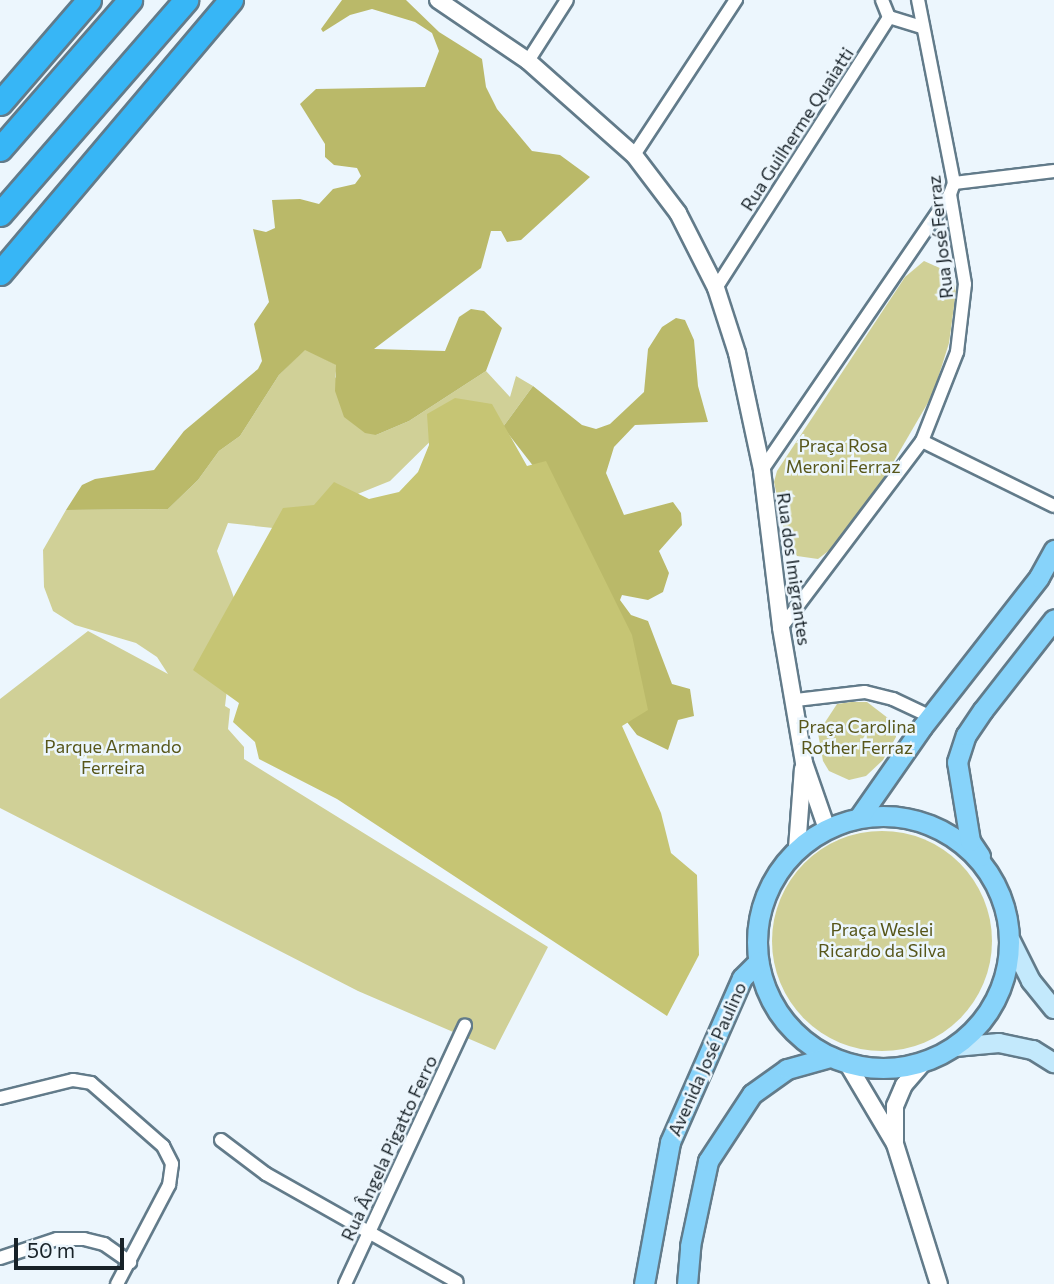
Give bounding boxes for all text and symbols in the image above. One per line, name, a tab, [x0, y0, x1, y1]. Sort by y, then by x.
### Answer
street label: Rua Guilherme Quaiatti	[736, 43, 858, 215]
street label: Rua José Ferraz	[923, 174, 957, 300]
park label: Praça Rosa Meroni Ferraz	[786, 435, 900, 478]
street label: Rua dos Imigrantes	[773, 491, 815, 647]
park label: Praça Carolina Rother Ferraz	[798, 716, 916, 758]
park label: Parque Armando Ferreira	[44, 736, 182, 778]
park label: Praça Weslei Ricardo da Silva	[818, 919, 946, 962]
street label: Avenida José Paulino	[663, 979, 751, 1139]
street label: Rua Ângela Pigatto Ferro	[336, 1052, 442, 1244]
scale bar	[18, 1224, 128, 1268]
text: 50 m	[27, 1237, 75, 1262]

